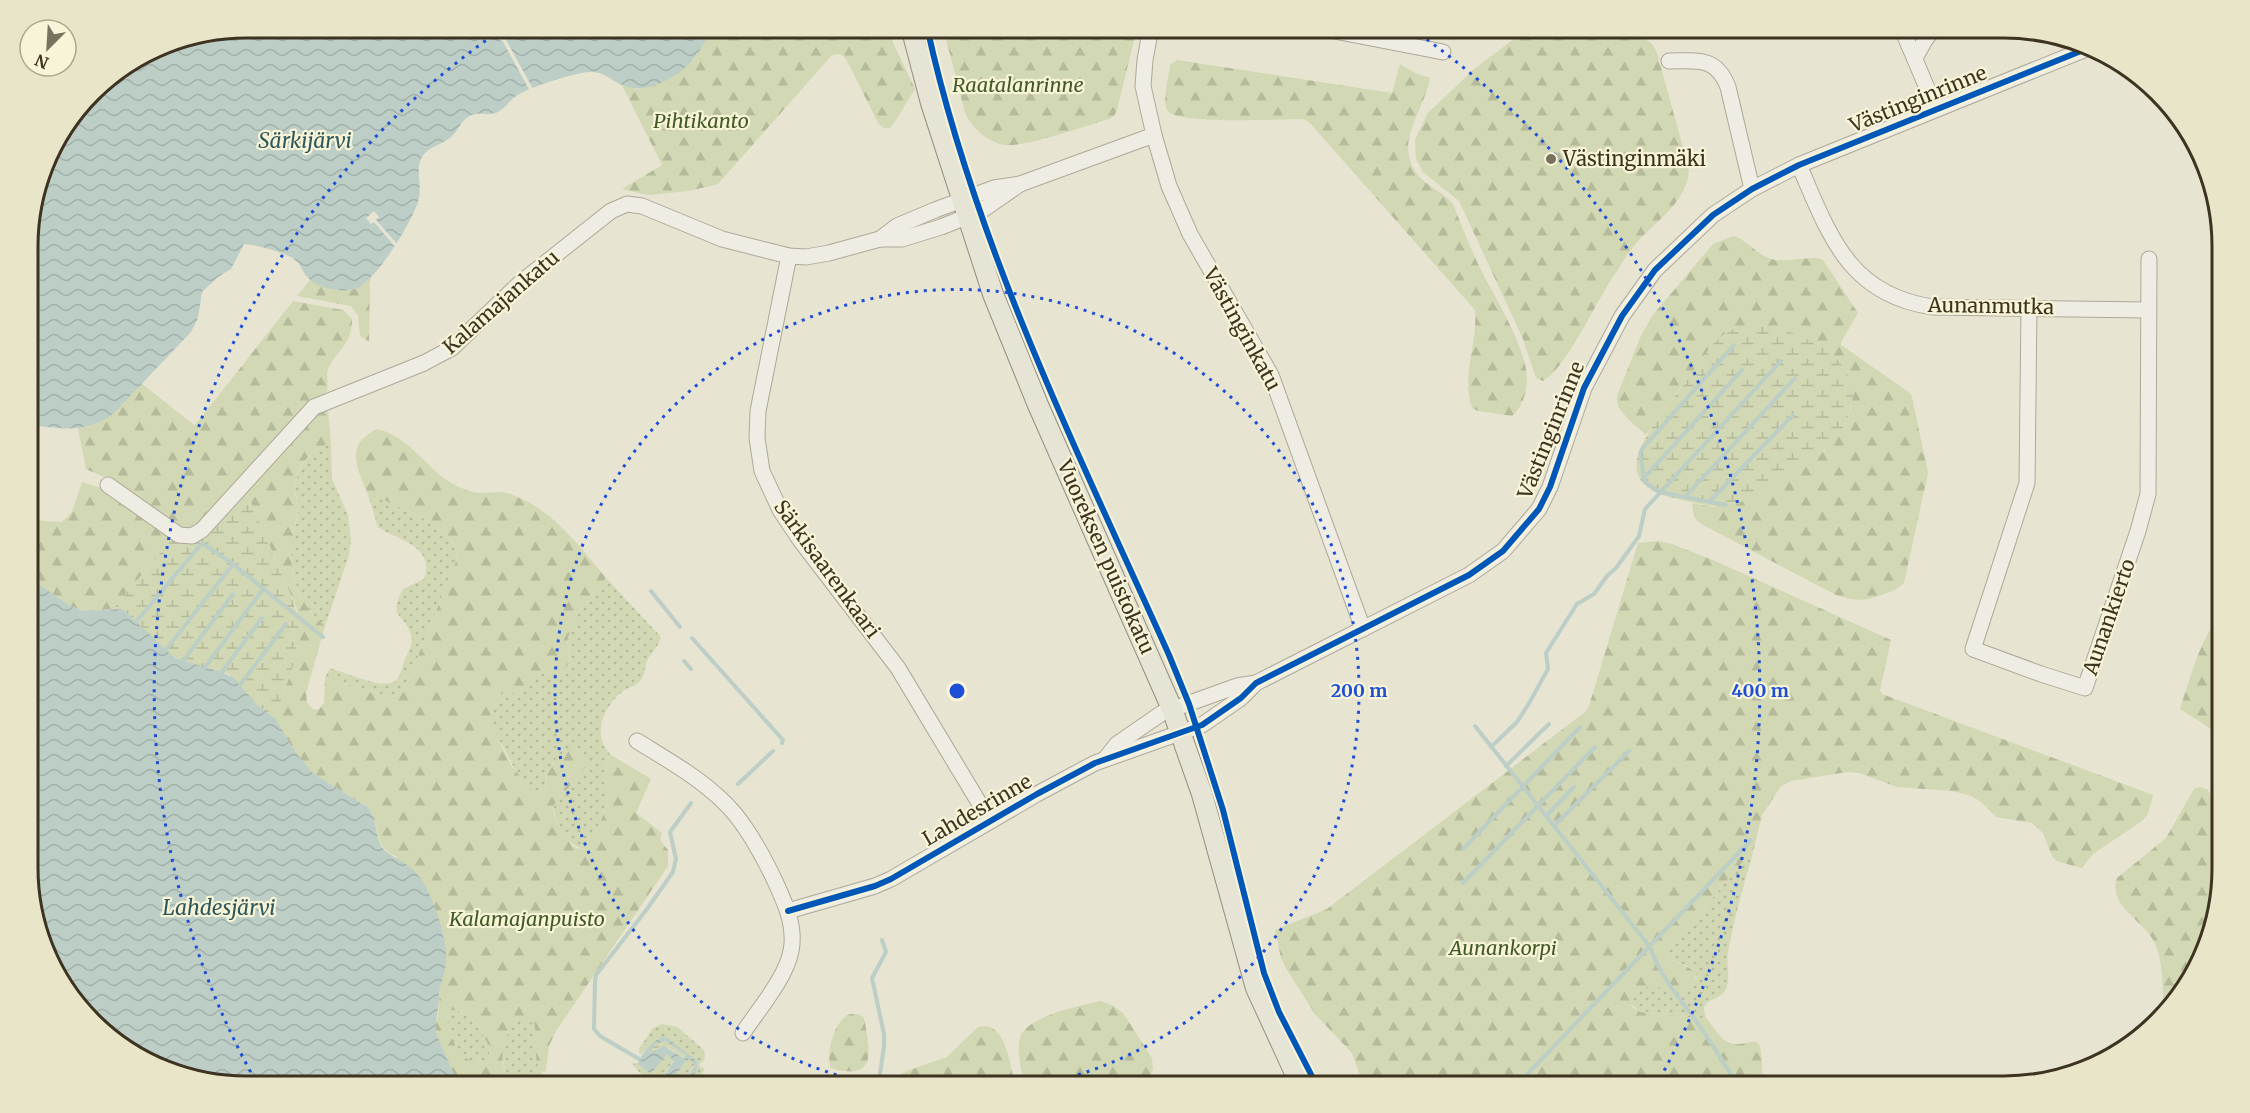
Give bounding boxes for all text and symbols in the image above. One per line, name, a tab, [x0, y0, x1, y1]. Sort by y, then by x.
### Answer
north arrow	[18, 18, 78, 78]
text: N	[32, 50, 52, 73]
street label: Västinginrinne	[1845, 60, 1990, 138]
park label: Raatalanrinne	[952, 72, 1084, 97]
park label: Pihtikanto	[653, 108, 749, 133]
water label: Särkijärvi	[258, 127, 352, 154]
place label: Västinginmäki	[1562, 146, 1706, 171]
marker: Västinginmäki	[1544, 152, 1558, 166]
street label: Kalamajankatu	[437, 244, 564, 359]
street label: Västinginkatu	[1198, 262, 1287, 395]
street label: Aunanmutka	[1927, 292, 2055, 319]
street label: Västinginrinne	[1511, 358, 1589, 503]
street label: Vuoreksen puistokatu	[1052, 455, 1161, 658]
street label: Särkisaarenkaari	[769, 495, 886, 643]
street label: Aunankierto	[2077, 555, 2140, 679]
text: 200 m	[1331, 679, 1387, 702]
text: 400 m	[1731, 679, 1789, 702]
centre of rings	[947, 681, 967, 701]
street label: Lahdesrinne	[918, 768, 1036, 851]
water label: Lahdesjärvi	[162, 894, 276, 921]
park label: Kalamajanpuisto	[448, 906, 605, 931]
park label: Aunankorpi	[1447, 935, 1557, 960]

